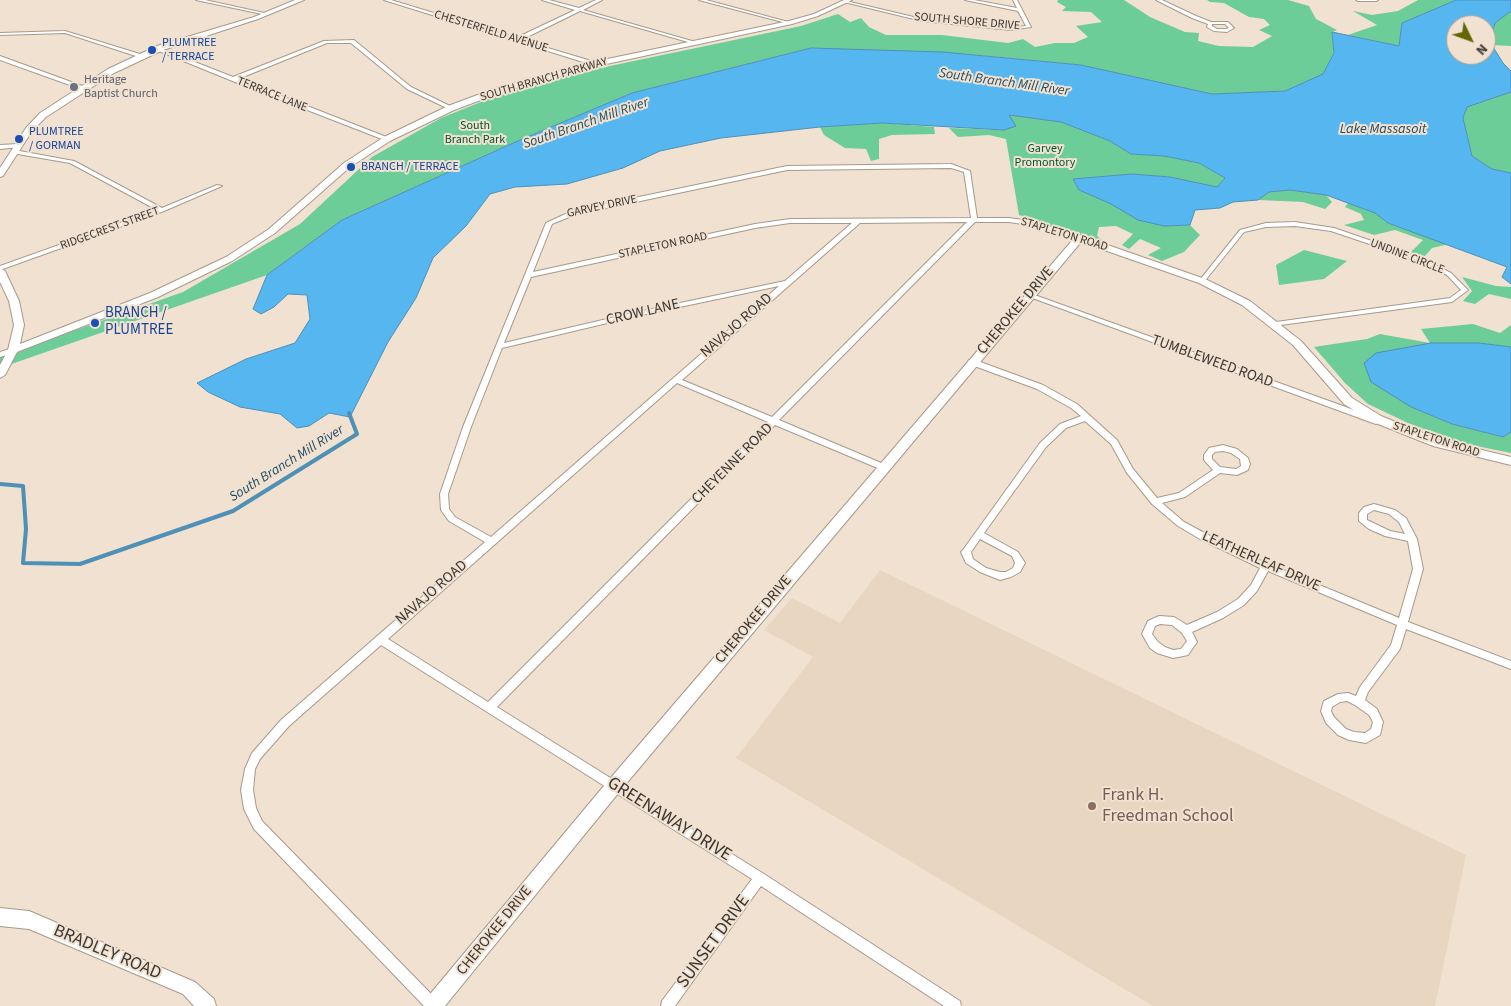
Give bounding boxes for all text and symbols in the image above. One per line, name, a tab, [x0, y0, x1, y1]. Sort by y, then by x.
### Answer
street label: CHESTERFIELD AVENUE	[432, 8, 550, 56]
street label: SOUTH SHORE DRIVE	[913, 10, 1021, 34]
north arrow	[1446, 15, 1496, 65]
place label: PLUMTREE / TERRACE	[162, 36, 217, 64]
text: N	[1471, 39, 1492, 60]
marker: PLUMTREE / TERRACE	[146, 44, 158, 56]
street label: SOUTH BRANCH PARKWAY	[479, 55, 609, 105]
water label: South Branch Mill River	[938, 66, 1070, 100]
place label: Heritage Baptist Church	[84, 73, 158, 101]
street label: TERRACE LANE	[235, 74, 309, 116]
marker: Heritage Baptist Church	[68, 81, 80, 93]
water label: South Branch Mill River	[521, 95, 651, 153]
park label: South Branch Park	[445, 119, 505, 147]
water label: Lake Massasoit	[1340, 122, 1426, 138]
place label: PLUMTREE / GORMAN	[29, 125, 84, 153]
marker: PLUMTREE / GORMAN	[13, 133, 25, 145]
park label: Garvey Promontory	[1015, 142, 1075, 170]
place label: BRANCH / TERRACE	[361, 160, 459, 174]
marker: BRANCH / TERRACE	[345, 161, 357, 173]
street label: GARVEY DRIVE	[566, 193, 638, 221]
street label: RIDGECREST STREET	[58, 204, 162, 254]
street label: STAPLETON ROAD	[1019, 215, 1109, 255]
street label: STAPLETON ROAD	[617, 230, 709, 262]
street label: UNDINE CIRCLE	[1368, 236, 1446, 278]
street label: CHEROKEE DRIVE	[974, 263, 1058, 359]
street label: NAVAJO ROAD	[697, 290, 777, 362]
street label: CROW LANE	[605, 296, 681, 330]
place label: BRANCH / PLUMTREE	[105, 305, 173, 340]
marker: BRANCH / PLUMTREE	[89, 317, 101, 329]
street label: TUMBLEWEED ROAD	[1149, 332, 1275, 392]
street label: STAPLETON ROAD	[1391, 419, 1481, 461]
street label: CHEYENNE ROAD	[689, 420, 777, 508]
water label: South Branch Mill River	[227, 422, 347, 506]
street label: LEATHERLEAF DRIVE	[1199, 528, 1323, 596]
street label: NAVAJO ROAD	[392, 557, 472, 629]
street label: CHEROKEE DRIVE	[712, 572, 796, 668]
street label: GREENAWAY DRIVE	[603, 773, 735, 867]
place label: Frank H. Freedman School	[1102, 785, 1234, 828]
marker: Frank H. Freedman School	[1086, 800, 1098, 812]
street label: CHEROKEE DRIVE	[454, 883, 536, 979]
street label: SUNSET DRIVE	[673, 891, 755, 993]
street label: BRADLEY ROAD	[50, 921, 164, 985]

